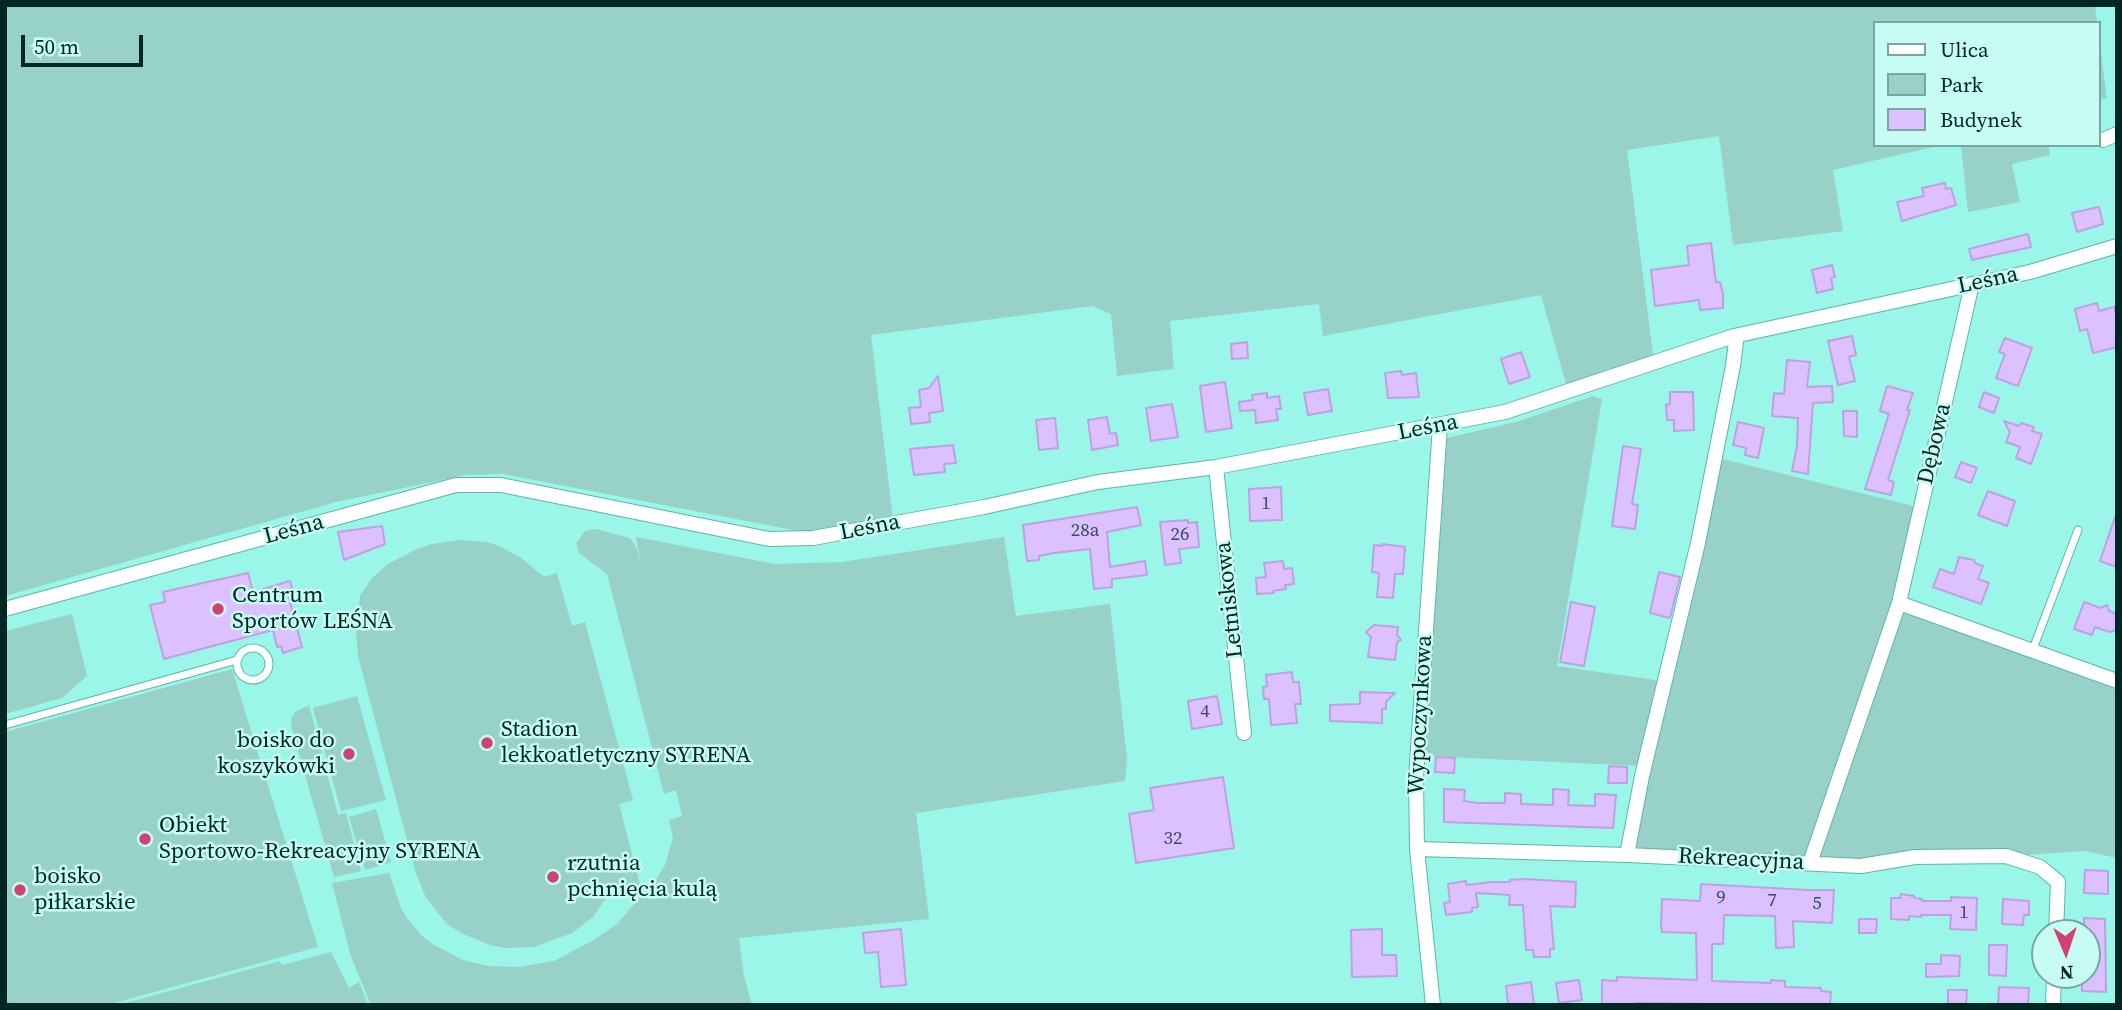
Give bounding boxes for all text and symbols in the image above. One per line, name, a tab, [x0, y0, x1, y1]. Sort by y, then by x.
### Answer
scale bar	[24, 21, 147, 65]
legend	[1874, 21, 2101, 147]
text: 50 m	[34, 32, 79, 61]
text: Ulica	[1940, 35, 1989, 64]
text: Park	[1940, 70, 1983, 99]
text: Budynek	[1940, 105, 2022, 134]
street label: Leśna	[1955, 261, 2021, 301]
street label: Dębowa	[1912, 401, 1958, 487]
street label: Leśna	[1395, 409, 1461, 447]
house number: 1	[1261, 493, 1271, 515]
street label: Leśna	[261, 509, 327, 551]
street label: Leśna	[837, 509, 903, 547]
house number: 28a	[1071, 520, 1099, 542]
house number: 26	[1171, 524, 1189, 546]
street label: Letniskowa	[1210, 540, 1250, 660]
place label: Centrum Sportów LEŚNA	[232, 582, 393, 636]
marker: Centrum Sportów LEŚNA	[210, 601, 226, 617]
street label: Wypoczynkowa	[1403, 634, 1439, 796]
house number: 4	[1200, 701, 1210, 723]
place label: Stadion lekkoatletyczny SYRENA	[501, 716, 751, 770]
place label: boisko do koszykówki	[217, 727, 335, 781]
marker: Stadion lekkoatletyczny SYRENA	[479, 735, 495, 751]
marker: boisko do koszykówki	[341, 746, 357, 762]
place label: Obiekt Sportowo-Rekreacyjny SYRENA	[159, 812, 481, 866]
house number: 32	[1164, 828, 1182, 850]
marker: Obiekt Sportowo-Rekreacyjny SYRENA	[137, 831, 153, 847]
street label: Rekreacyjna	[1677, 843, 1805, 877]
place label: rzutnia pchnięcia kulą	[567, 850, 717, 904]
place label: boisko piłkarskie	[34, 863, 136, 917]
marker: rzutnia pchnięcia kulą	[545, 869, 561, 885]
marker: boisko piłkarskie	[12, 882, 28, 898]
house number: 9	[1716, 887, 1726, 909]
house number: 7	[1767, 890, 1777, 912]
house number: 5	[1812, 893, 1822, 915]
house number: 1	[1959, 902, 1969, 924]
north arrow	[2031, 919, 2101, 989]
text: N	[2059, 960, 2074, 986]

